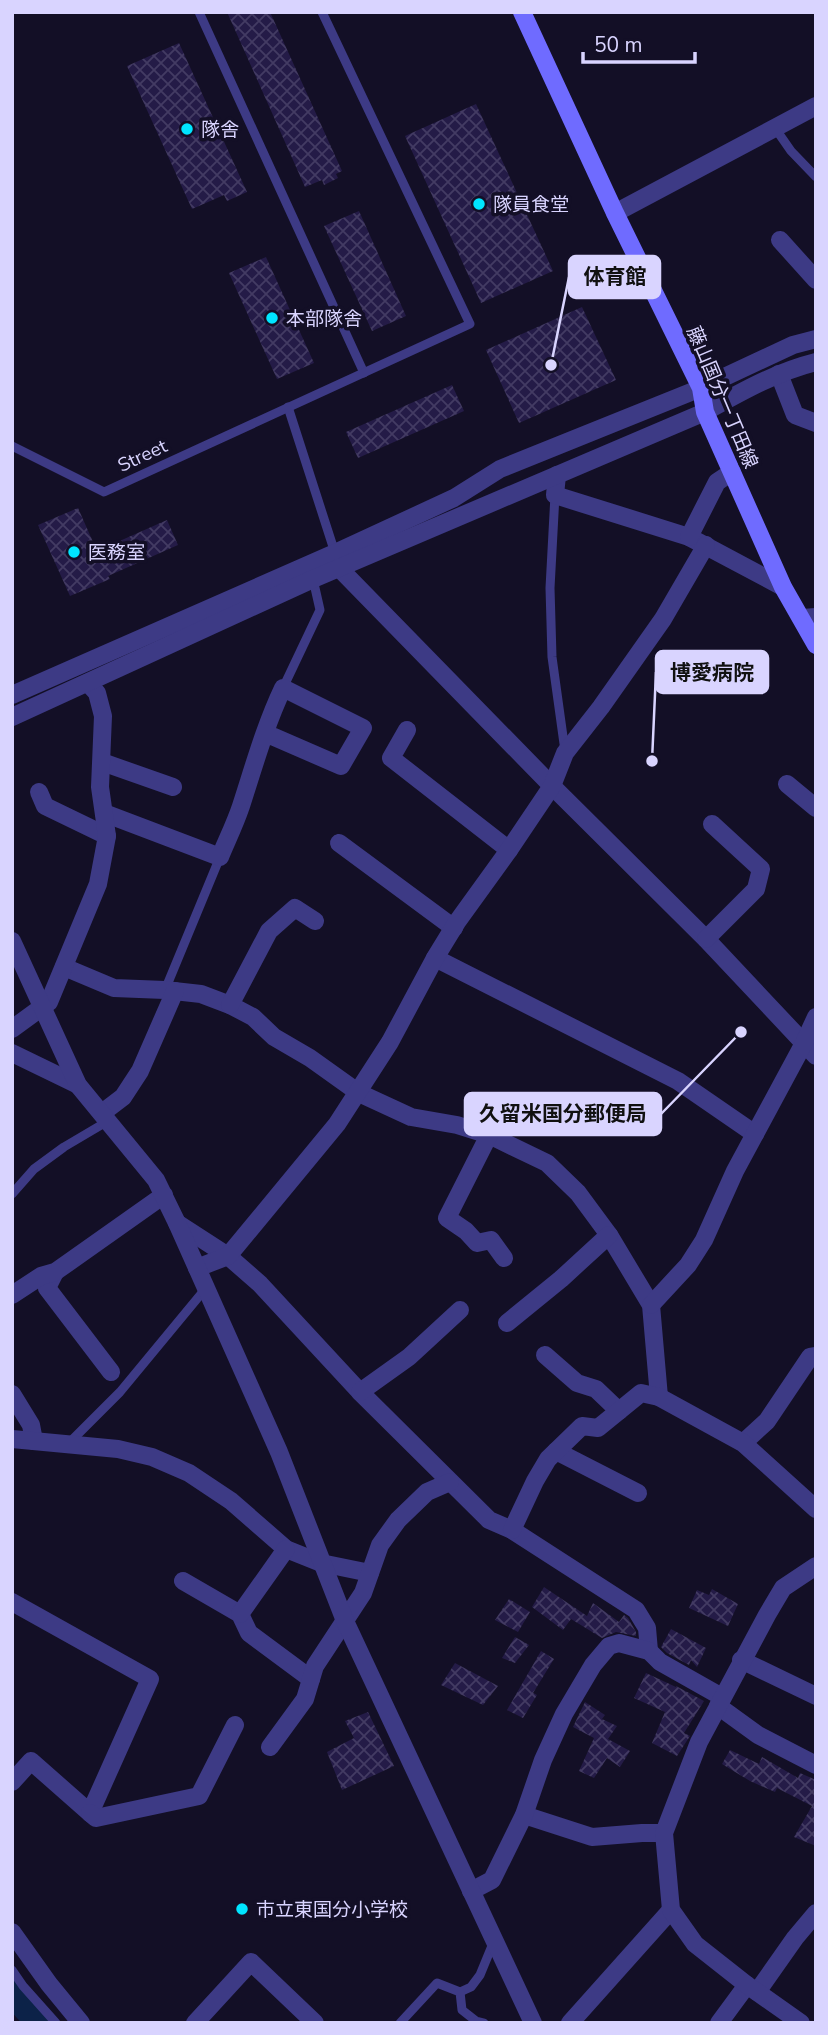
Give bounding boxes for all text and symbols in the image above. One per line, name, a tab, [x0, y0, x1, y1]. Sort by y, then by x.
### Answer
scale bar	[583, 21, 695, 65]
text: 50 m	[594, 31, 643, 59]
place label: 隊舎	[201, 117, 239, 143]
marker: 隊舎	[179, 121, 195, 137]
place label: 隊員食堂	[493, 192, 569, 218]
marker: 隊員食堂	[471, 196, 487, 212]
callout: 体育館	[569, 256, 660, 298]
text: 体育館	[584, 263, 647, 291]
place label: 本部隊舎	[286, 306, 362, 332]
marker: 本部隊舎	[264, 310, 280, 326]
street label: 藤山国分一丁田線	[680, 322, 764, 472]
street label: Street	[113, 433, 172, 479]
place label: 医務室	[88, 540, 145, 566]
marker: 医務室	[66, 544, 82, 560]
callout: 博愛病院	[656, 651, 768, 693]
text: 博愛病院	[670, 659, 754, 687]
callout: 久留米国分郵便局	[465, 1093, 661, 1135]
text: 久留米国分郵便局	[479, 1100, 647, 1128]
place label: 市立東国分小学校	[256, 1897, 408, 1923]
marker: 市立東国分小学校	[234, 1901, 250, 1917]

